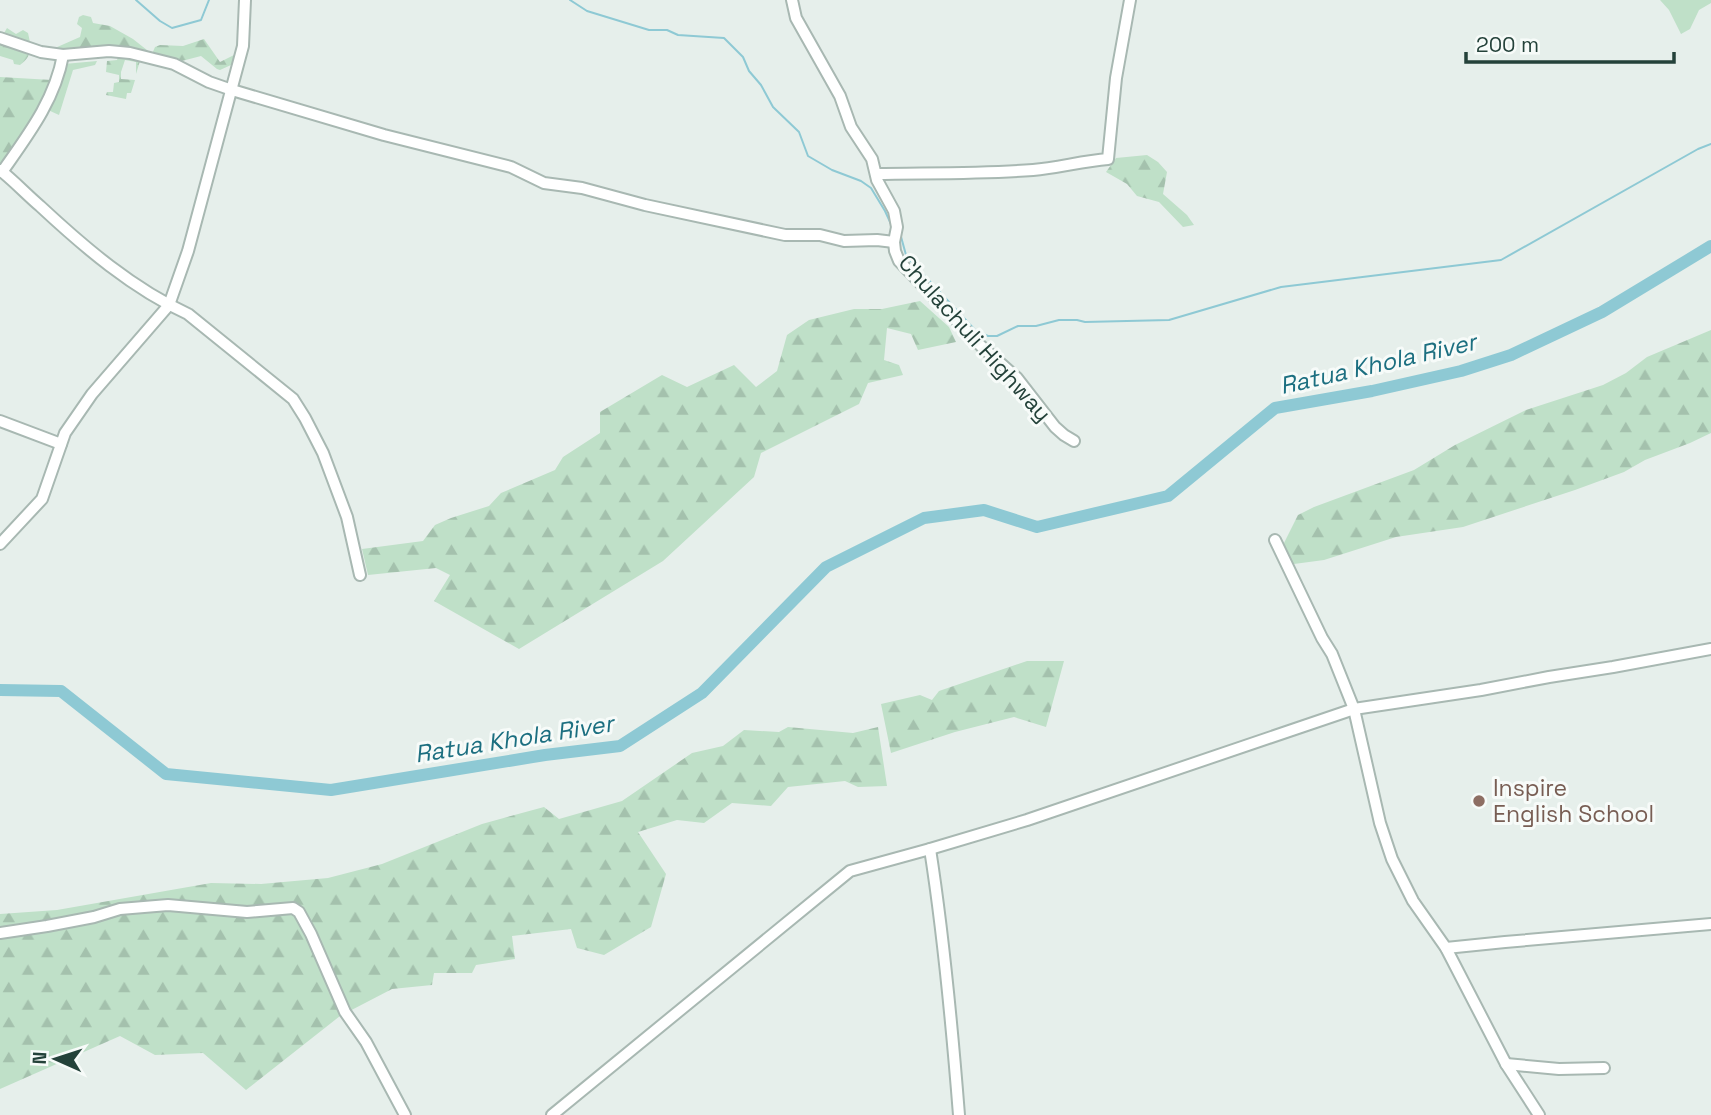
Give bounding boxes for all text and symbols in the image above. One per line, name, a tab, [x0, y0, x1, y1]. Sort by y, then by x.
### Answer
scale bar	[1466, 21, 1674, 65]
text: 200 m	[1476, 31, 1539, 58]
street label: Chulachuli Highway	[892, 248, 1058, 428]
water label: Ratua Khola River	[1277, 325, 1482, 401]
water label: Ratua Khola River	[412, 707, 618, 770]
place label: Inspire English School	[1493, 773, 1654, 829]
marker: Inspire English School	[1471, 793, 1487, 809]
north arrow	[21, 1024, 91, 1094]
text: N	[27, 1051, 52, 1065]

